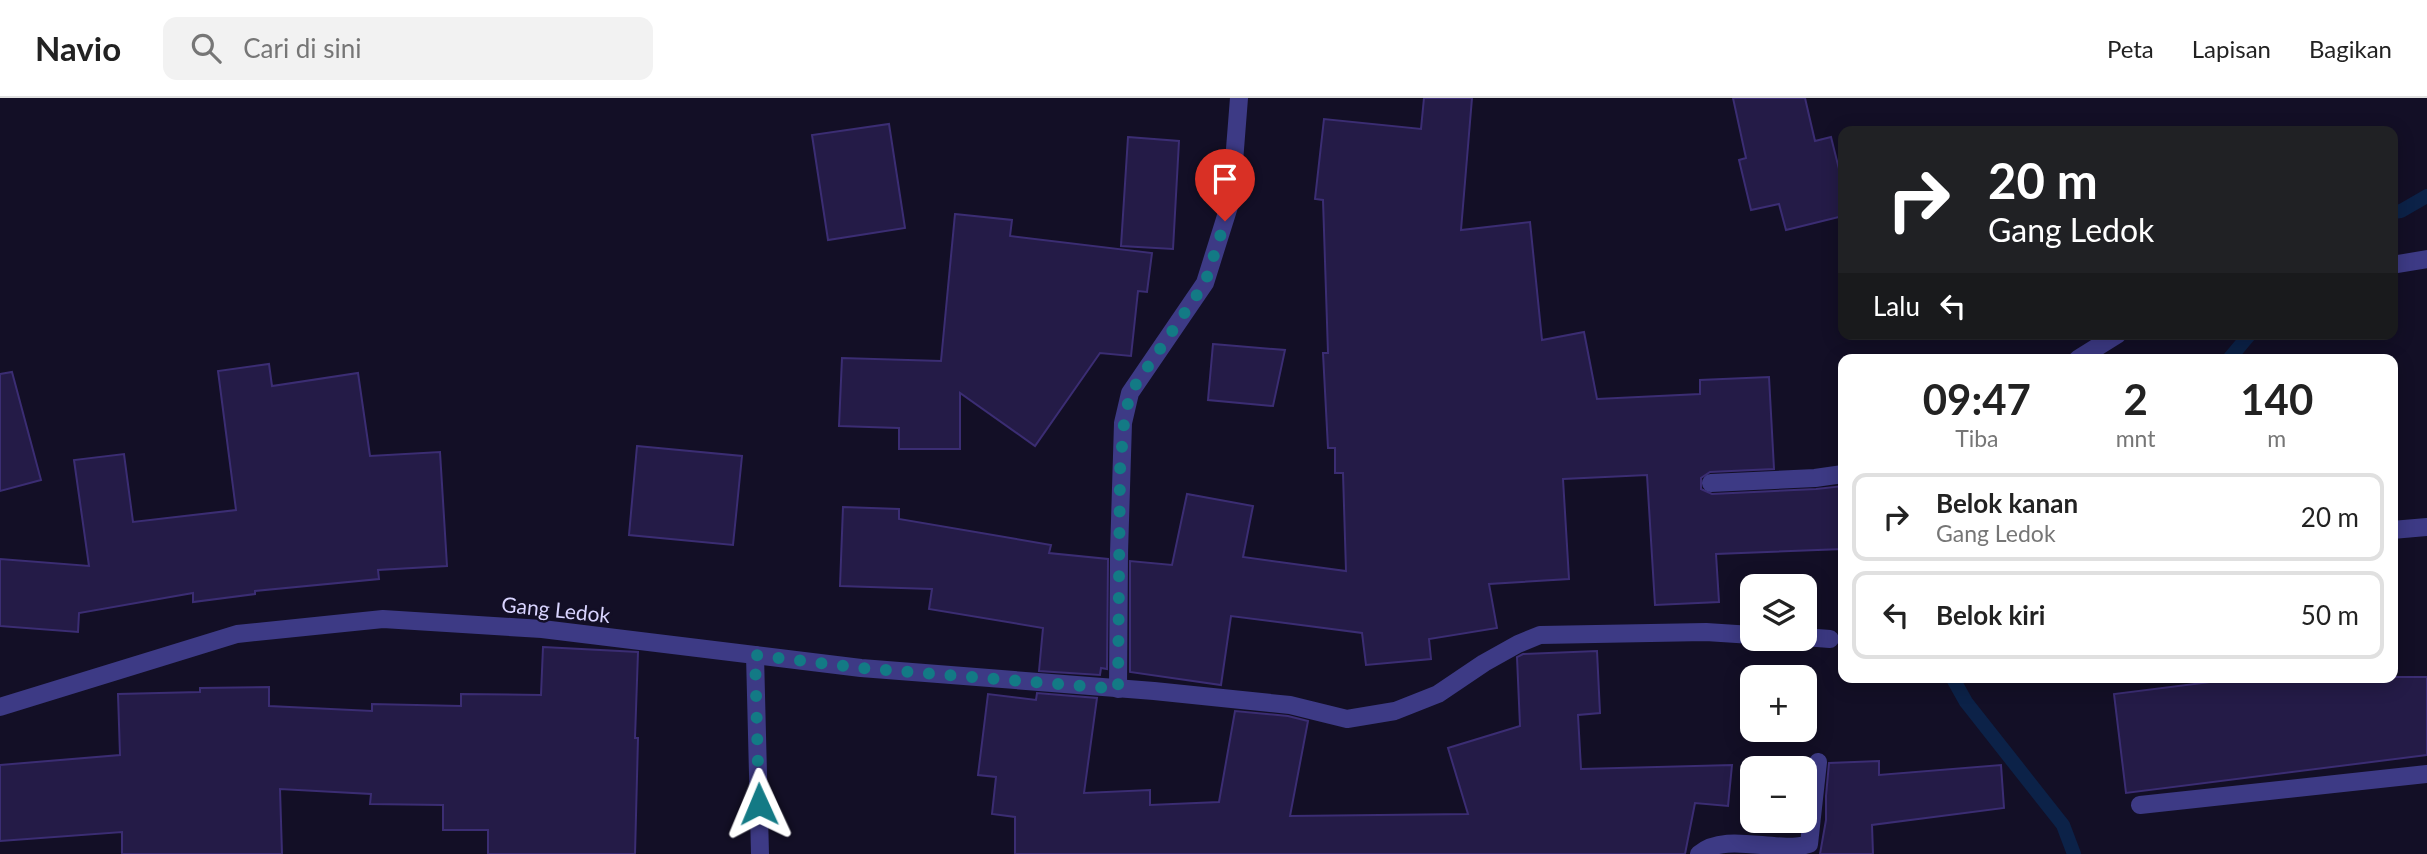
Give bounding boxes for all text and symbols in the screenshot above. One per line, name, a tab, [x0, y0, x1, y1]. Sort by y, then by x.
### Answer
search box	[163, 17, 653, 80]
text: Navio	[35, 28, 121, 68]
icon: search	[187, 29, 225, 67]
text: Cari di sini	[243, 32, 361, 64]
text: Peta	[2107, 34, 2154, 63]
text: Lapisan	[2192, 34, 2271, 63]
text: Bagikan	[2309, 34, 2392, 63]
pin	[1195, 149, 1255, 221]
text: 20 m	[1988, 151, 2098, 209]
icon: right	[1873, 154, 1964, 245]
icon: arrive	[1206, 160, 1244, 198]
text: Gang Ledok	[1988, 210, 2154, 249]
icon: left	[1934, 287, 1972, 325]
text: Lalu	[1873, 290, 1920, 322]
text: 09:47	[1923, 374, 2031, 424]
text: 2	[2123, 374, 2148, 424]
text: 140	[2240, 374, 2313, 424]
text: Tiba	[1955, 424, 1998, 452]
text: mnt	[2116, 424, 2155, 452]
text: m	[2267, 424, 2286, 452]
text: Belok kanan	[1936, 487, 2078, 519]
icon: right	[1877, 498, 1915, 536]
text: 20 m	[2301, 501, 2359, 533]
text: Gang Ledok	[1936, 519, 2056, 547]
map controls	[1740, 574, 1817, 833]
button: layers	[1740, 574, 1817, 651]
street label: Gang Ledok	[500, 591, 612, 627]
icon: left	[1877, 596, 1915, 634]
text: Belok kiri	[1936, 599, 2045, 631]
text: 50 m	[2301, 599, 2359, 631]
button: +	[1740, 665, 1817, 742]
button: −	[1740, 756, 1817, 833]
position arrow	[722, 767, 796, 841]

